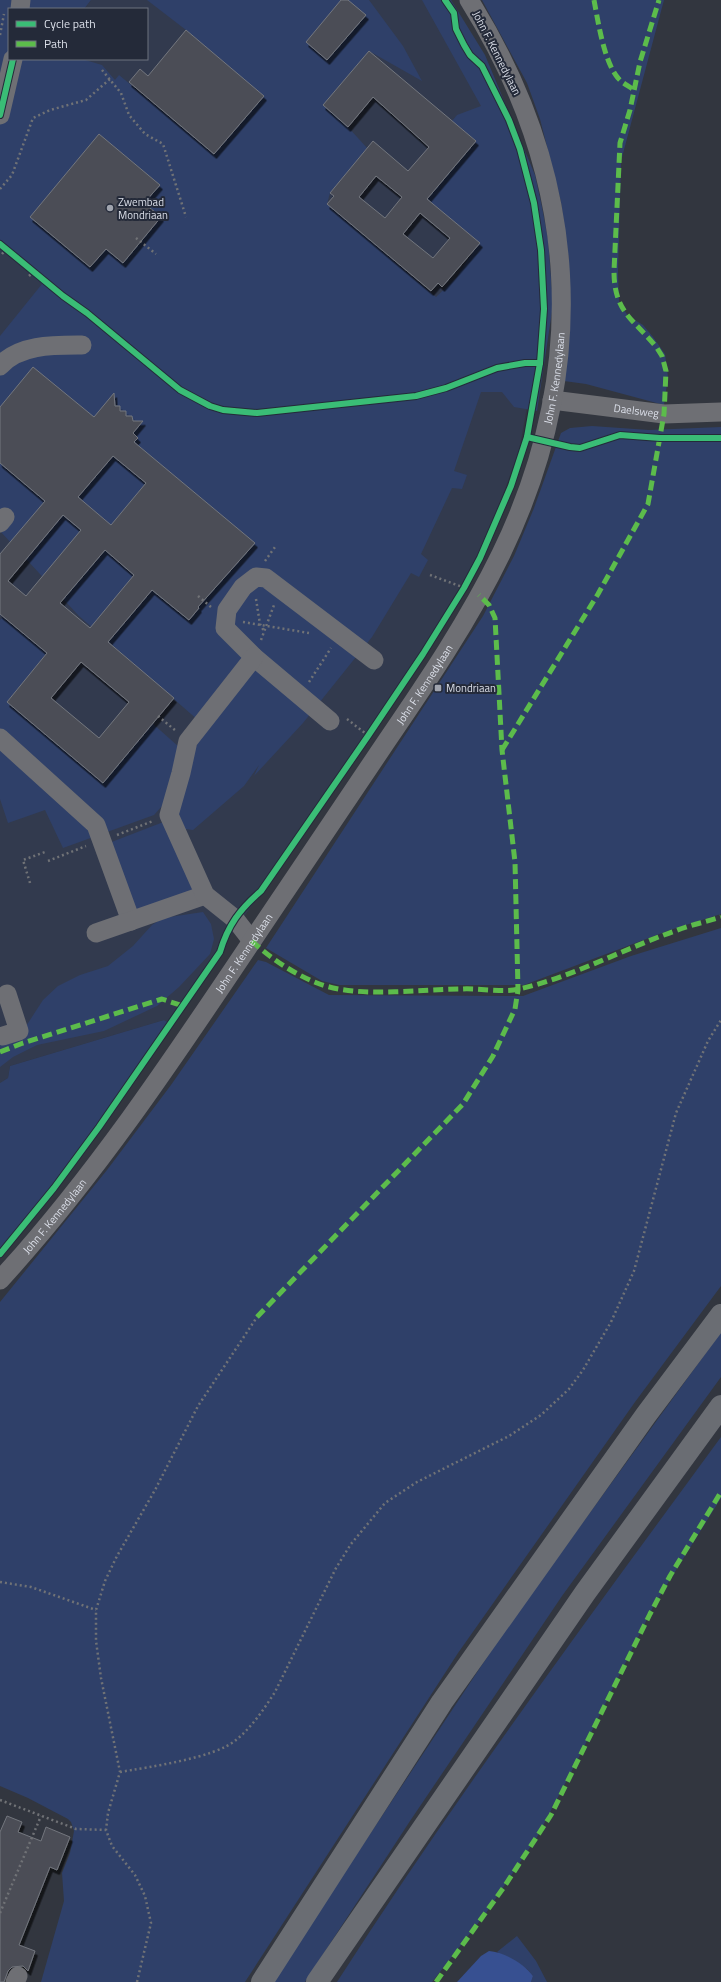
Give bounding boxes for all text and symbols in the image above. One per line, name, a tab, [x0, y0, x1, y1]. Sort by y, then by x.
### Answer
legend	[8, 8, 148, 60]
street label: John F. Kennedylaan	[469, 8, 525, 98]
text: Cycle path	[44, 14, 96, 33]
text: Path	[44, 34, 68, 53]
place label: Zwembad Mondriaan	[118, 194, 168, 223]
marker: Zwembad Mondriaan	[105, 203, 115, 213]
street label: John F. Kennedylaan	[540, 332, 569, 426]
street label: Daelsweg	[613, 400, 660, 421]
street label: John F. Kennedylaan	[392, 641, 457, 728]
place label: Mondriaan	[446, 680, 496, 696]
marker: Mondriaan	[433, 683, 443, 693]
street label: John F. Kennedylaan	[211, 910, 276, 996]
street label: John F. Kennedylaan	[19, 1175, 90, 1257]

